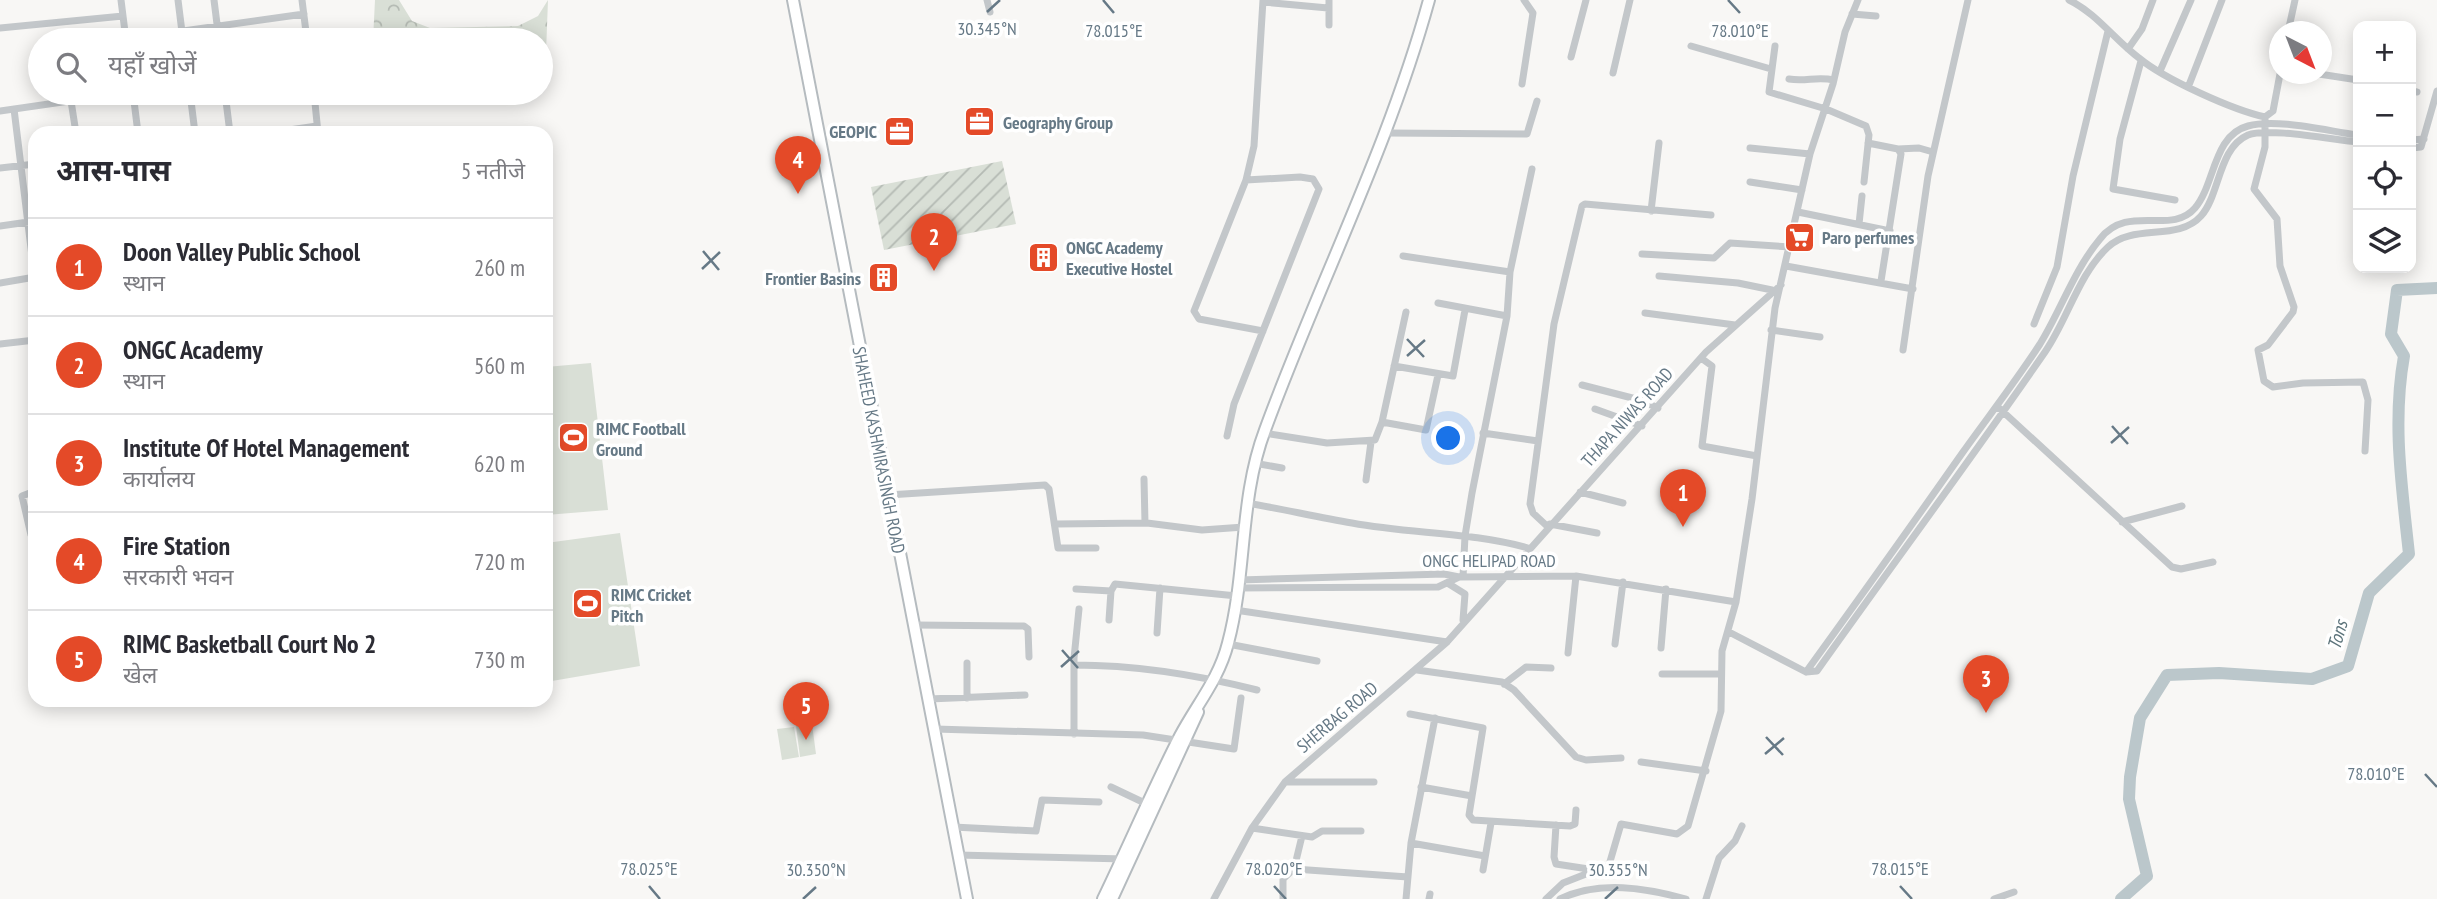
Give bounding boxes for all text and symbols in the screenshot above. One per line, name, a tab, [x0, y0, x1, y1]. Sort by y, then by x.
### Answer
text: 30.345°N	[957, 17, 1017, 40]
text: 78.015°E	[1085, 19, 1143, 42]
text: 78.010°E	[1711, 19, 1769, 42]
north arrow	[2269, 21, 2332, 84]
map controls	[2353, 21, 2416, 273]
button: +	[2353, 21, 2416, 84]
search box	[28, 28, 553, 105]
icon: search	[52, 48, 90, 86]
text: यहाँ खोजें	[108, 48, 196, 81]
button: −	[2353, 84, 2416, 147]
office icon: Geography Group	[963, 105, 997, 139]
place label: Geography Group	[1003, 111, 1113, 134]
office icon: GEOPIC	[883, 114, 917, 148]
place label: GEOPIC	[829, 120, 877, 143]
pin: 4	[775, 136, 821, 194]
button: locate	[2353, 147, 2416, 210]
text: आस-पास	[56, 150, 171, 189]
text: 5 नतीजे	[461, 156, 525, 185]
button: layers	[2353, 210, 2416, 273]
pin: 2	[911, 213, 957, 271]
supermarket icon: Paro perfumes	[1782, 220, 1816, 254]
place label: Paro perfumes	[1822, 226, 1914, 249]
text: Doon Valley Public School	[123, 235, 360, 268]
place label: ONGC Academy Executive Hostel	[1066, 236, 1173, 280]
building icon: ONGC Academy Executive Hostel	[1026, 240, 1060, 274]
text: 1	[74, 253, 85, 282]
text: 260 m	[474, 253, 525, 282]
building icon: Frontier Basins	[867, 261, 901, 295]
place label: Frontier Basins	[765, 267, 861, 290]
text: स्थान	[123, 268, 165, 297]
text: ONGC Academy	[123, 333, 263, 366]
street label: SHAHEED KASHMIRASINGH ROAD	[848, 345, 910, 555]
text: 2	[74, 351, 85, 380]
text: 560 m	[474, 351, 525, 380]
street label: THAPA NIWAS ROAD	[1576, 362, 1678, 472]
text: स्थान	[123, 366, 165, 395]
place label: RIMC Football Ground	[596, 417, 686, 461]
sports icon: RIMC Football Ground	[556, 421, 590, 455]
your location	[1431, 421, 1465, 455]
text: Institute Of Hotel Management	[123, 431, 409, 464]
text: 3	[74, 449, 85, 478]
text: 620 m	[474, 449, 525, 478]
text: कार्यालय	[123, 464, 195, 493]
pin: 1	[1660, 469, 1706, 527]
text: Fire Station	[123, 529, 230, 562]
text: 4	[74, 547, 85, 576]
text: 720 m	[474, 547, 525, 576]
street label: ONGC HELIPAD ROAD	[1422, 549, 1556, 572]
text: सरकारी भवन	[123, 562, 234, 591]
place label: RIMC Cricket Pitch	[611, 583, 692, 627]
sports icon: RIMC Cricket Pitch	[571, 587, 605, 621]
water label: Tons	[2321, 616, 2353, 652]
text: RIMC Basketball Court No 2	[123, 627, 376, 660]
text: 5	[74, 645, 85, 674]
text: 730 m	[474, 645, 525, 674]
pin: 3	[1963, 655, 2009, 713]
text: खेल	[123, 660, 157, 689]
street label: SHERBAG ROAD	[1292, 676, 1382, 758]
pin: 5	[783, 682, 829, 740]
text: 78.010°E	[2347, 762, 2405, 785]
text: 78.025°E	[620, 857, 678, 880]
text: 78.020°E	[1245, 857, 1303, 880]
text: 78.015°E	[1871, 857, 1929, 880]
text: 30.350°N	[786, 858, 846, 881]
text: 30.355°N	[1588, 858, 1648, 881]

